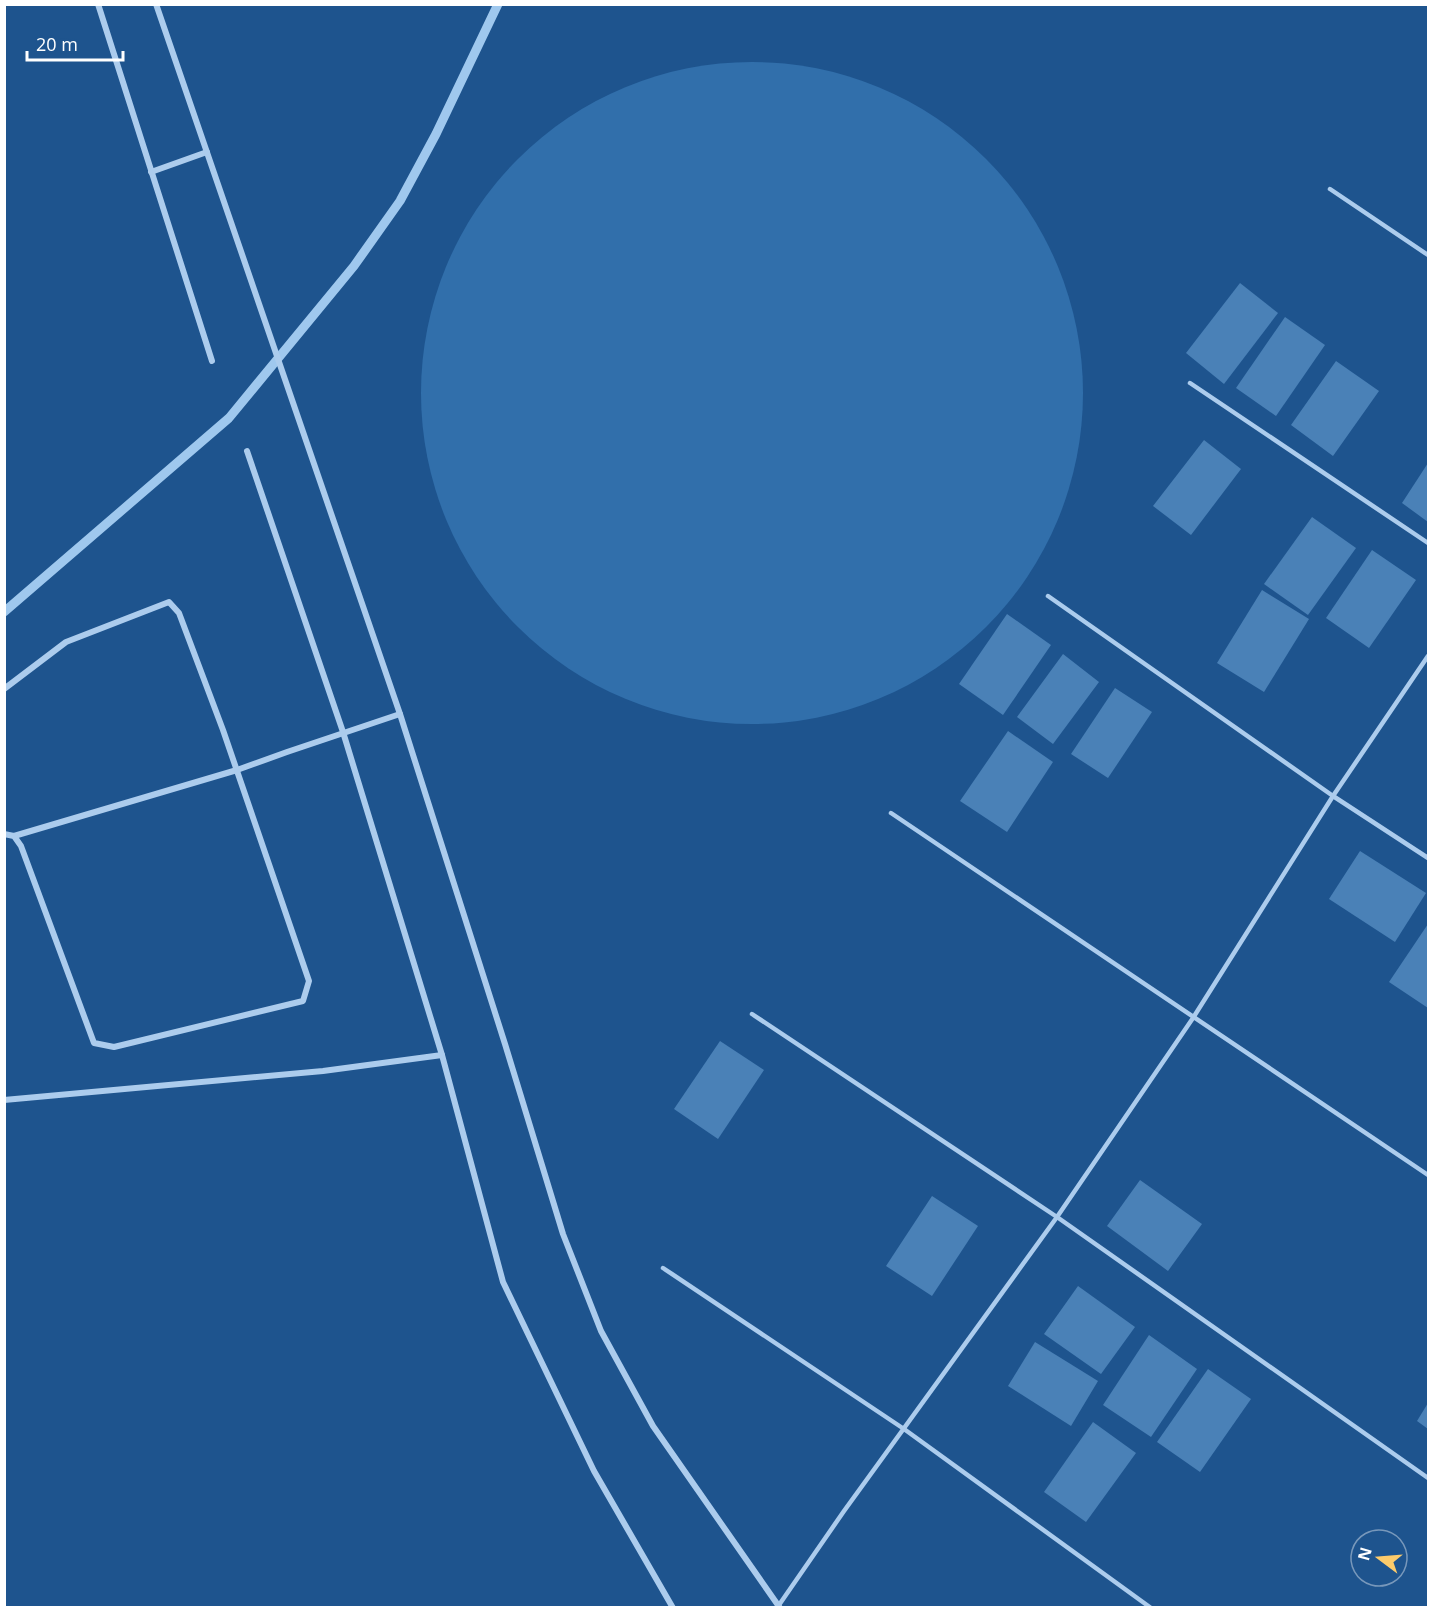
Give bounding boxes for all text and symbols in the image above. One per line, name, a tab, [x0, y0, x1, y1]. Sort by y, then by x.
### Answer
scale bar	[27, 24, 123, 62]
text: 20 m	[36, 32, 78, 56]
north arrow	[1349, 1528, 1409, 1588]
text: N	[1352, 1545, 1377, 1563]

